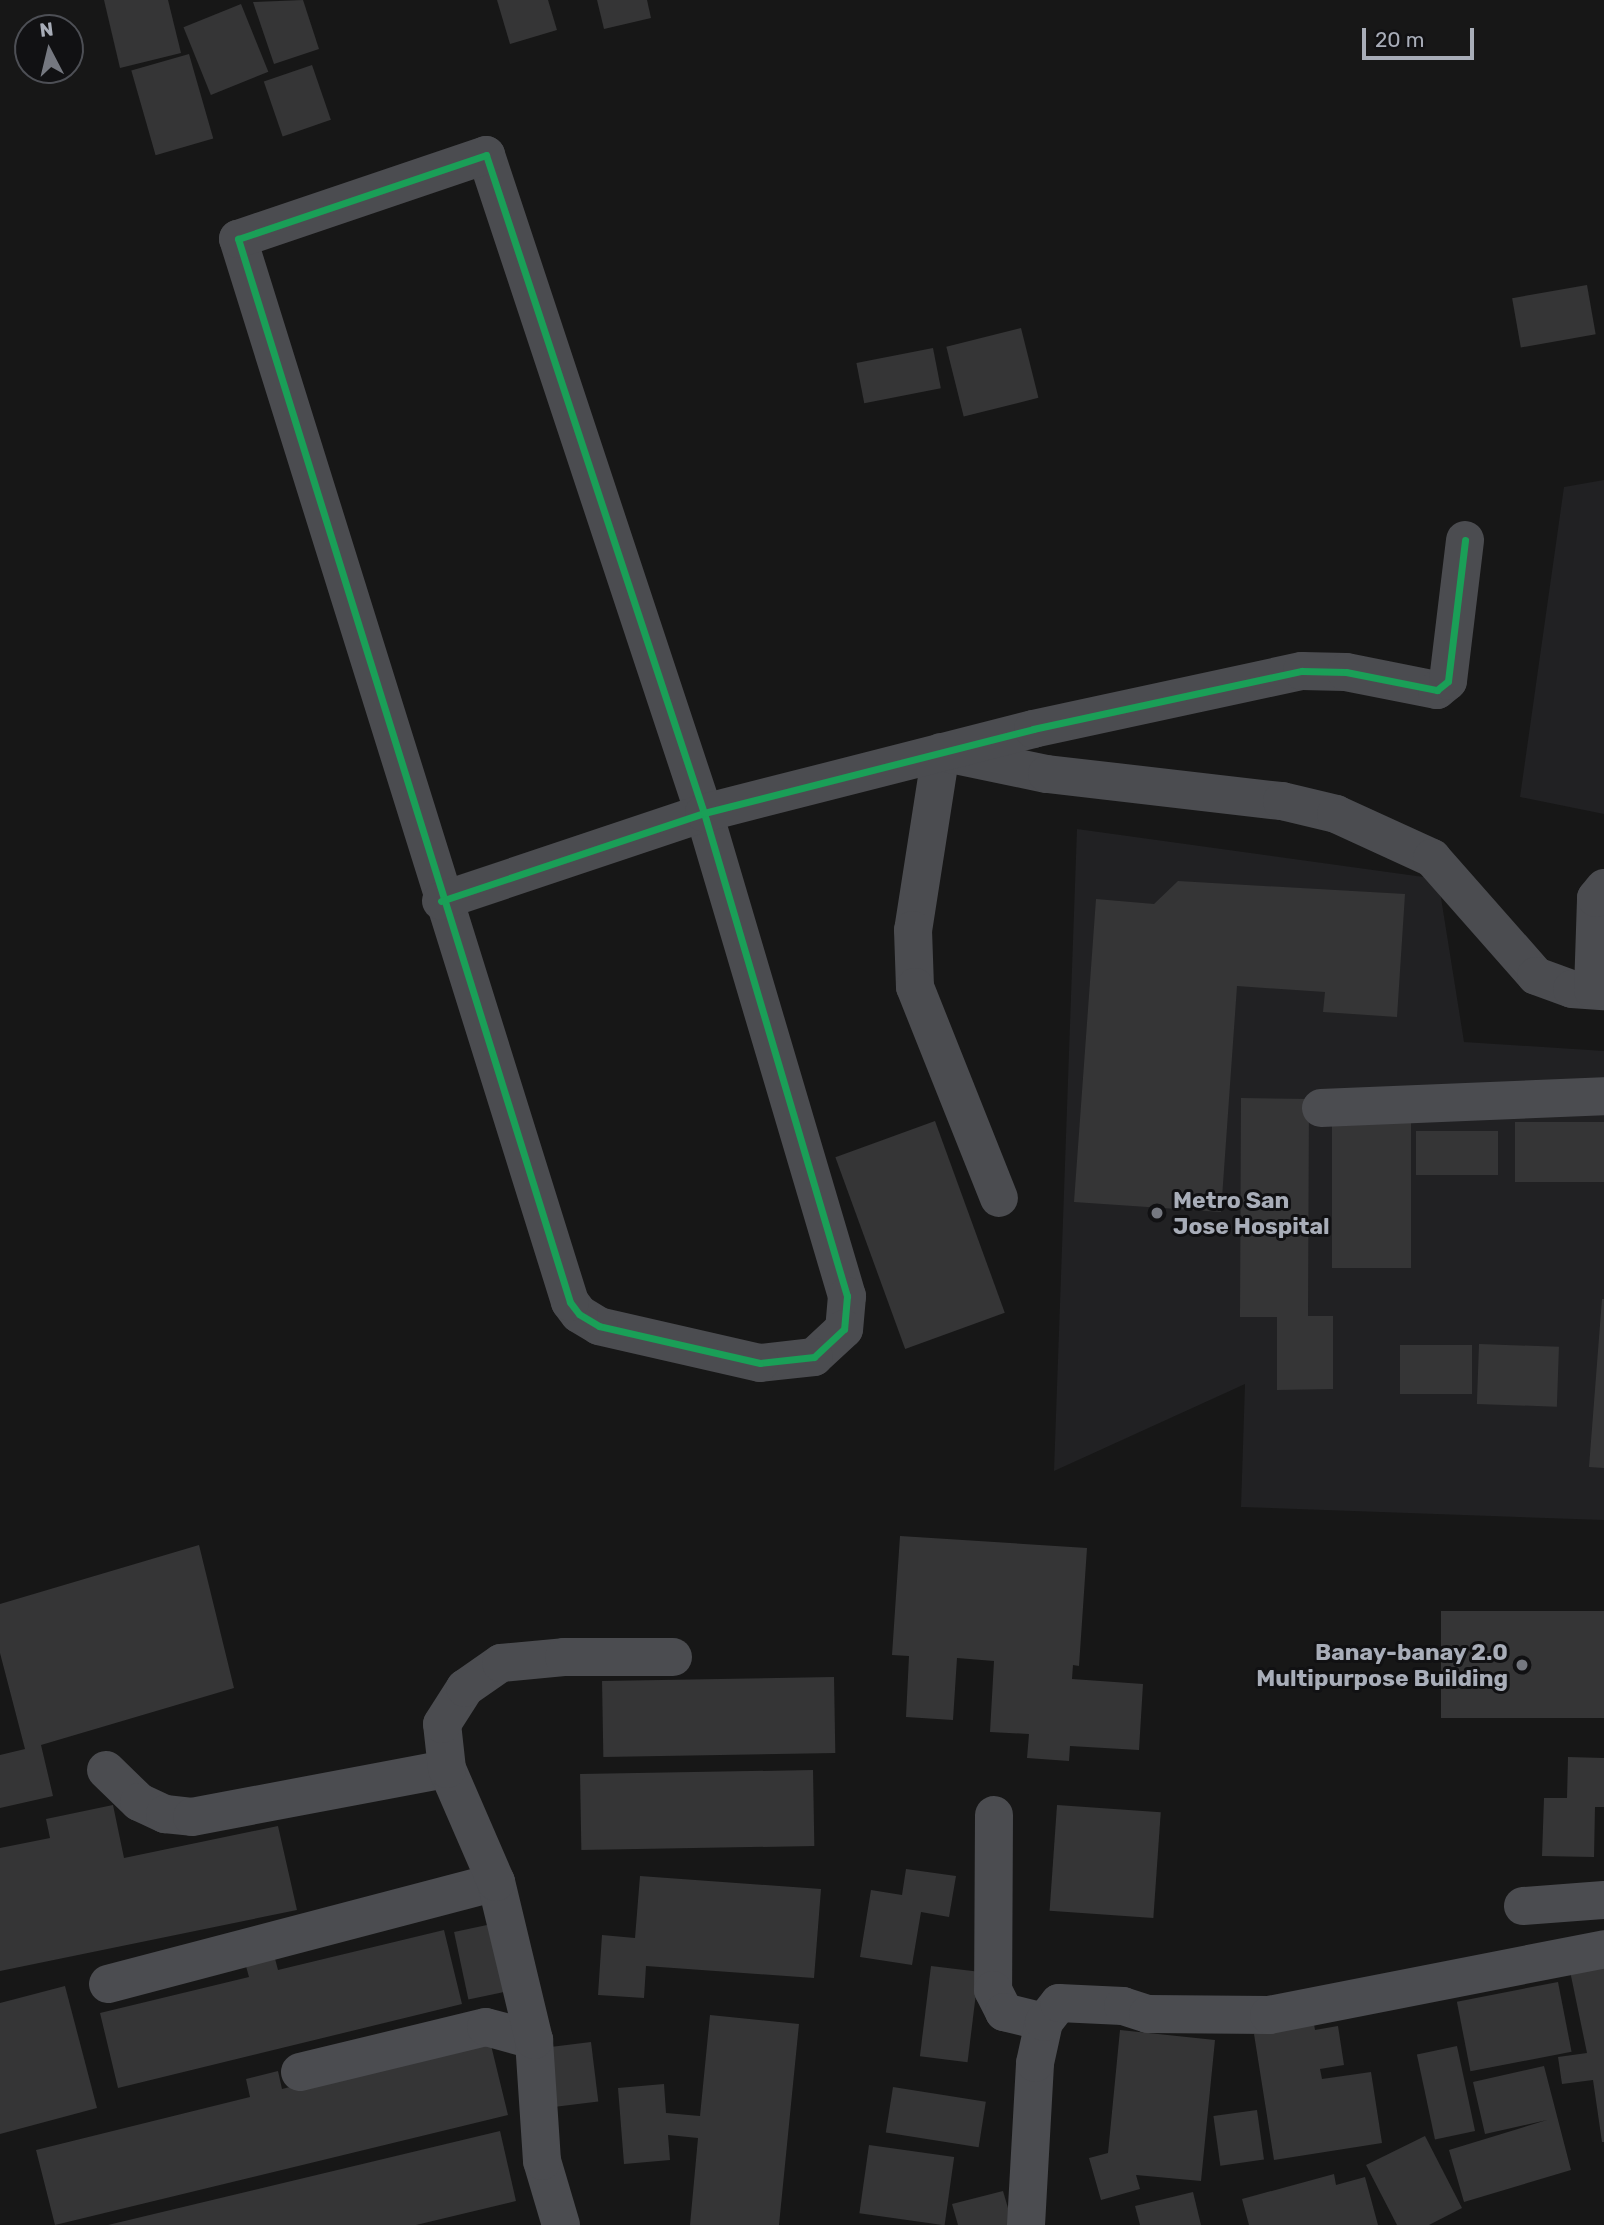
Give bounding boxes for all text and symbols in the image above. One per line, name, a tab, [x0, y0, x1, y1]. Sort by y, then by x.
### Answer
north arrow	[14, 14, 84, 84]
scale bar	[1366, 14, 1478, 58]
text: N	[38, 17, 55, 42]
text: 20 m	[1375, 27, 1424, 52]
place label: Metro San Jose Hospital	[1173, 1186, 1330, 1240]
marker: Metro San Jose Hospital	[1147, 1203, 1167, 1223]
place label: Banay-banay 2.0 Multipurpose Building	[1256, 1638, 1508, 1692]
marker: Banay-banay 2.0 Multipurpose Building	[1514, 1657, 1530, 1673]

